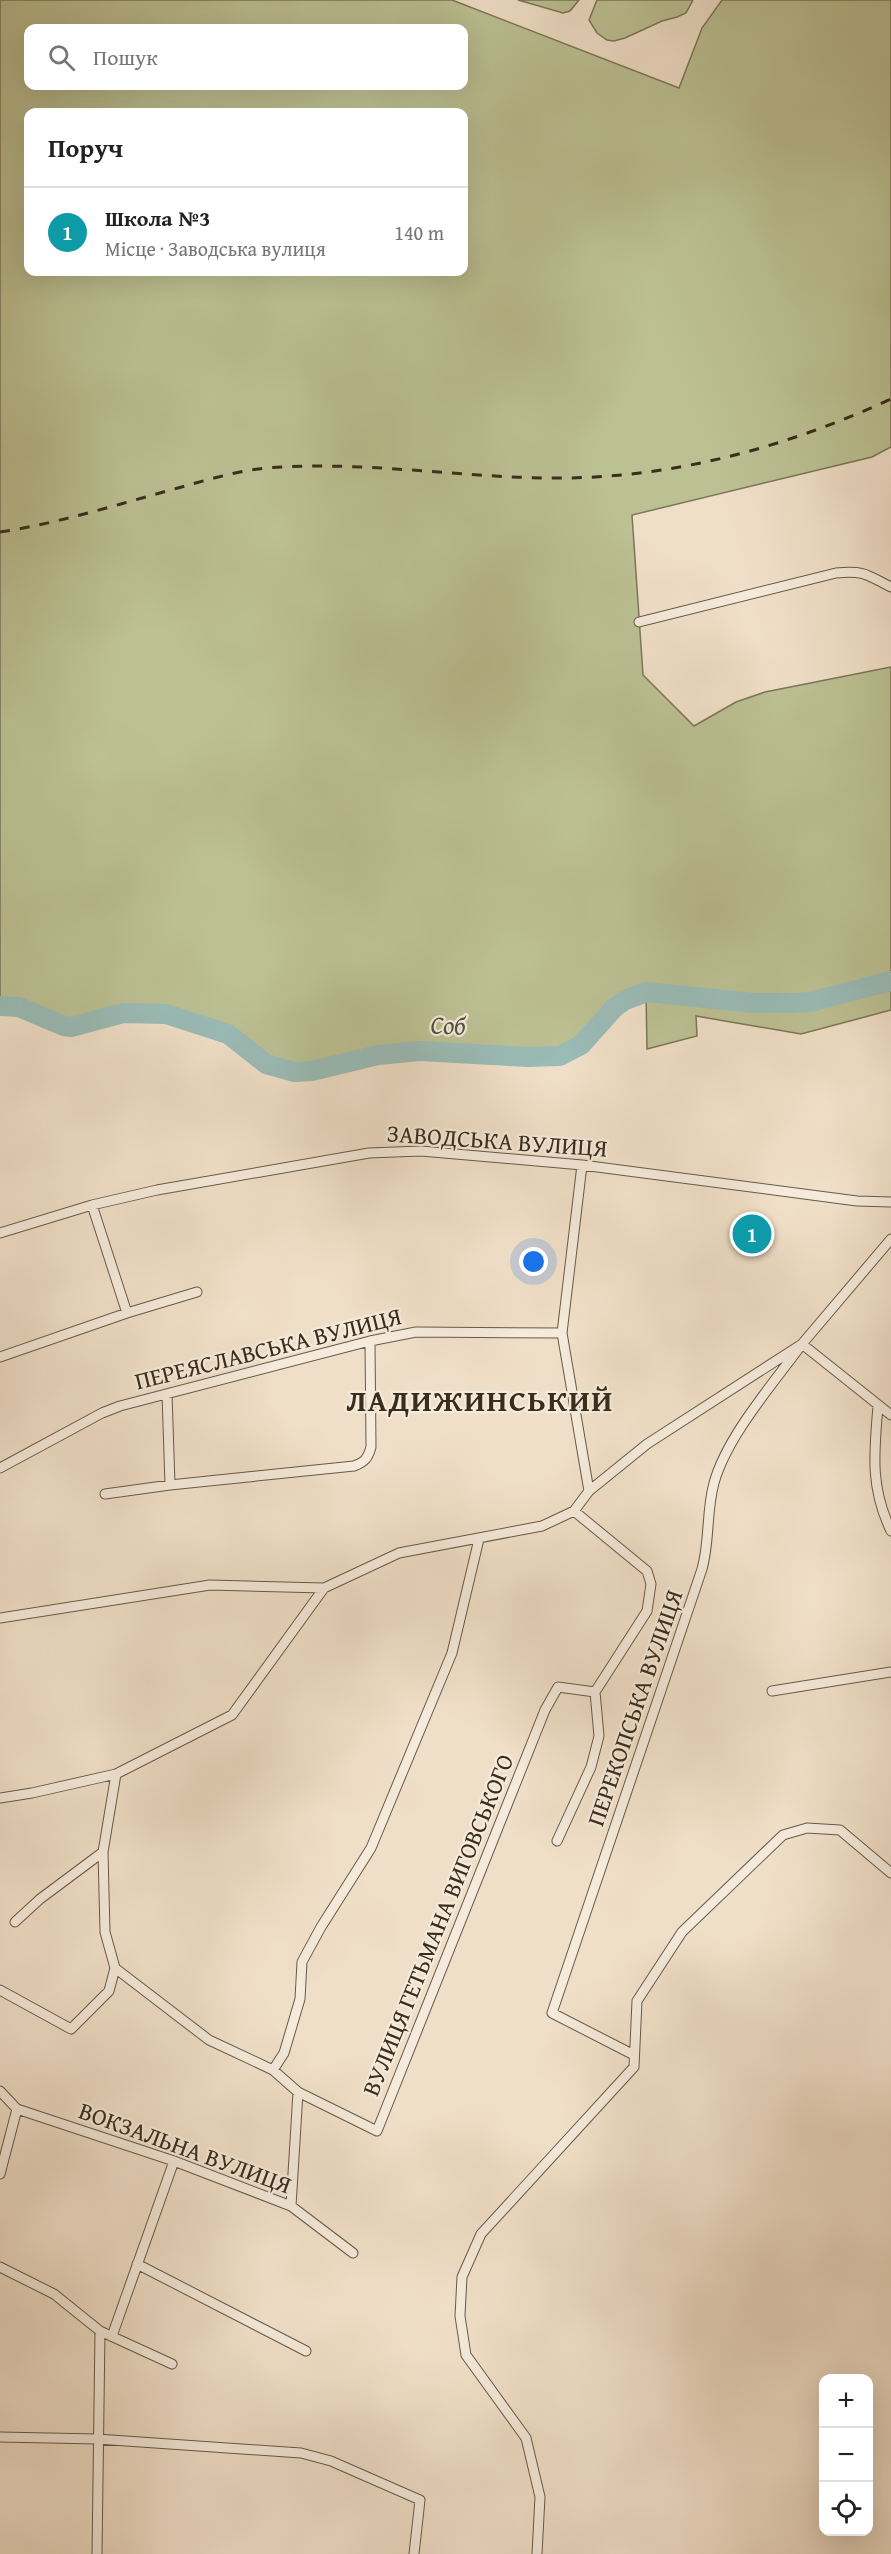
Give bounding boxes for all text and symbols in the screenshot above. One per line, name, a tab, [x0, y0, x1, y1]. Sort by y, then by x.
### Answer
search box	[24, 24, 468, 90]
icon: search	[45, 41, 78, 74]
text: Пошук	[93, 41, 158, 73]
text: Поруч	[48, 128, 123, 167]
text: Школа №3	[105, 202, 210, 234]
text: 1	[62, 218, 73, 247]
text: 140 m	[394, 218, 444, 247]
text: Місце · Заводська вулиця	[105, 234, 326, 263]
water label: Соб	[430, 1004, 467, 1045]
street label: ЗАВОДСЬКА ВУЛИЦЯ	[386, 1115, 608, 1166]
pin: 1	[732, 1212, 771, 1256]
your location	[519, 1247, 548, 1276]
street label: ПЕРЕЯСЛАВСЬКА ВУЛИЦЯ	[131, 1298, 405, 1399]
district label: ЛАДИЖИНСЬКИЙ	[346, 1378, 614, 1422]
street label: ПЕРЕКОПСЬКА ВУЛИЦЯ	[578, 1585, 691, 1831]
street label: ВУЛИЦЯ ГЕТЬМАНА ВИГОВСЬКОГО	[353, 1749, 522, 2101]
street label: ВОКЗАЛЬНА ВУЛИЦЯ	[74, 2093, 296, 2202]
map controls	[819, 2374, 873, 2536]
button: +	[819, 2374, 873, 2428]
button: −	[819, 2428, 873, 2482]
button: locate	[819, 2482, 873, 2536]

